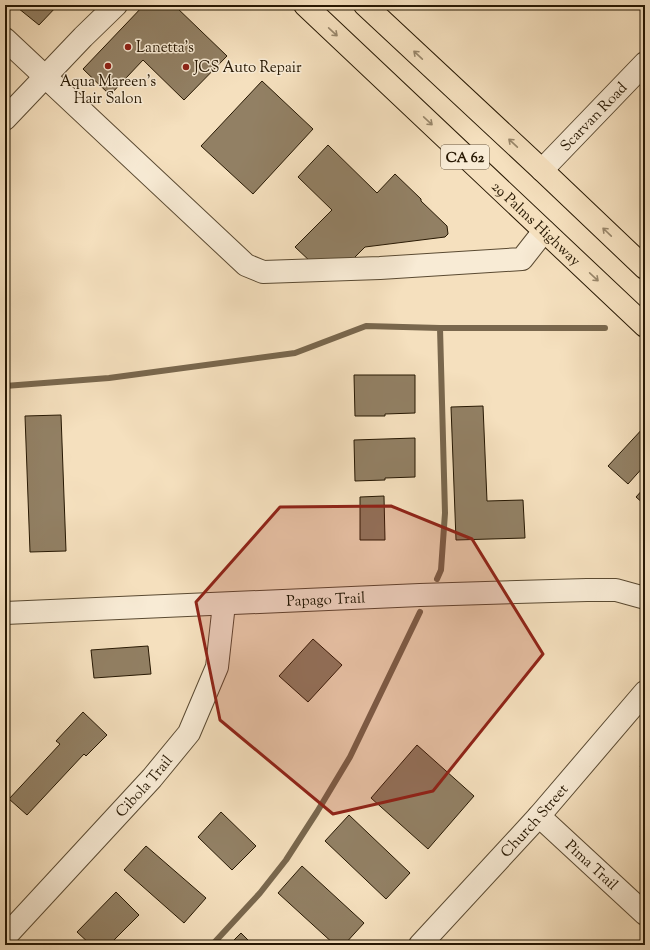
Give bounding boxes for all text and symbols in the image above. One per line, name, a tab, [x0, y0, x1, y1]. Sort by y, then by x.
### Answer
one-way arrow	[328, 27, 338, 37]
place label: Lanetta's	[136, 38, 194, 59]
marker: Lanetta's	[123, 42, 133, 52]
one-way arrow	[413, 50, 423, 60]
place label: JCS Auto Repair	[193, 58, 302, 79]
marker: Aqua Mareen's Hair Salon	[103, 61, 113, 71]
marker: JCS Auto Repair	[181, 62, 191, 72]
place label: Aqua Mareen's Hair Salon	[60, 72, 156, 110]
street label: Scarvan Road	[556, 78, 633, 157]
one-way arrow	[423, 116, 433, 126]
one-way arrow	[508, 139, 519, 148]
road number: CA 62	[441, 145, 489, 169]
street label: 29 Palms Highway	[486, 177, 585, 272]
one-way arrow	[602, 227, 612, 236]
one-way arrow	[588, 273, 599, 282]
street label: Papago Trail	[286, 588, 366, 613]
street label: Cibola Trail	[111, 751, 178, 823]
street label: Church Street	[497, 780, 574, 863]
street label: Pima Trail	[560, 836, 622, 896]

